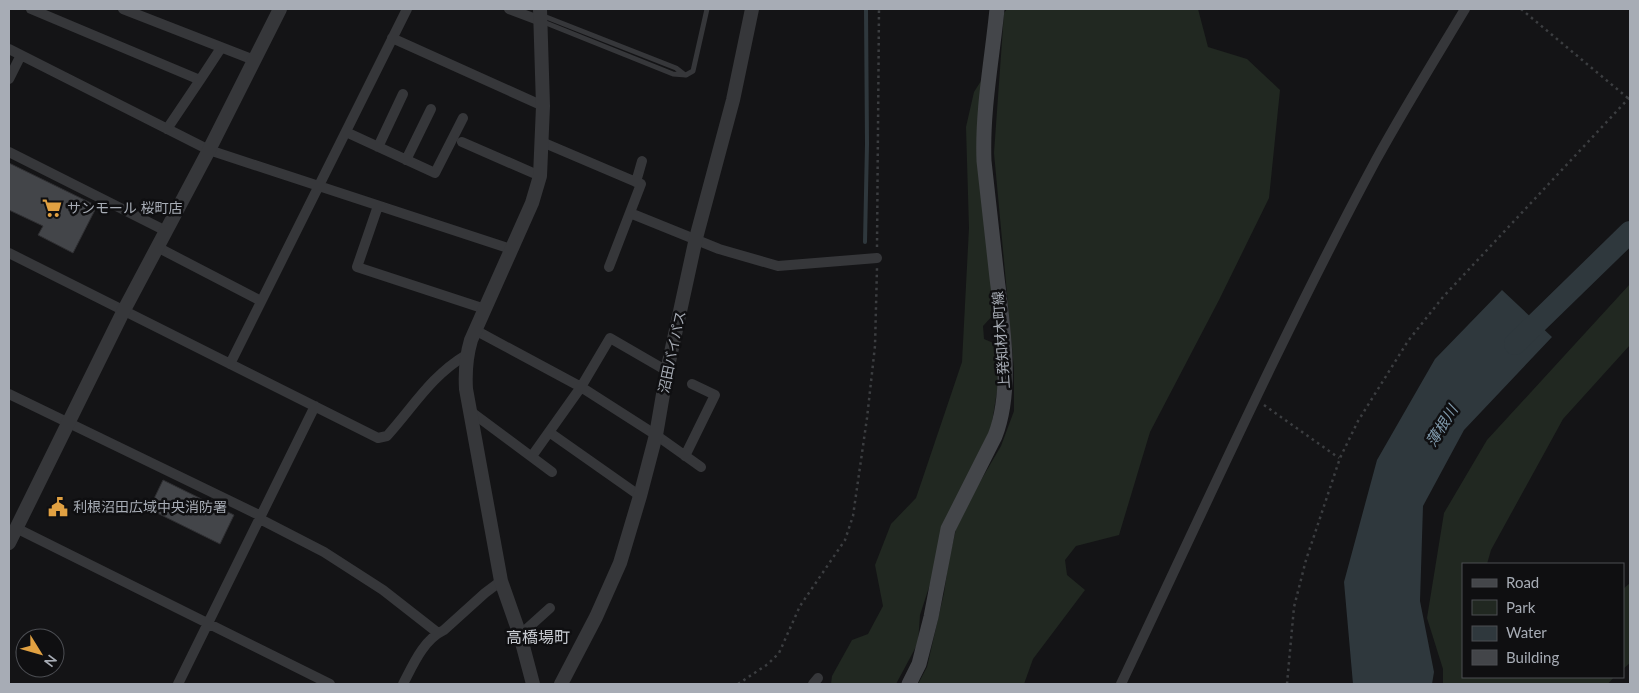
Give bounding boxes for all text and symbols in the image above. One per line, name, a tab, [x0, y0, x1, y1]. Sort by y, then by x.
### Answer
supermarket icon: サンモール 桜町店	[41, 197, 63, 219]
place label: サンモール 桜町店	[67, 199, 183, 216]
street label: 上発知材木町線	[989, 291, 1012, 390]
street label: 沼田バイパス	[654, 309, 689, 395]
water label: 薄根川	[1422, 400, 1462, 449]
public building icon: 利根沼田広域中央消防署	[47, 496, 69, 518]
place label: 利根沼田広域中央消防署	[73, 498, 227, 515]
legend	[1462, 563, 1624, 678]
text: Road	[1506, 573, 1539, 591]
text: Park	[1506, 598, 1536, 616]
text: Water	[1506, 623, 1547, 641]
district label: 高橋場町	[506, 627, 570, 646]
north arrow	[15, 628, 65, 678]
text: Building	[1506, 648, 1559, 666]
text: N	[41, 652, 61, 671]

